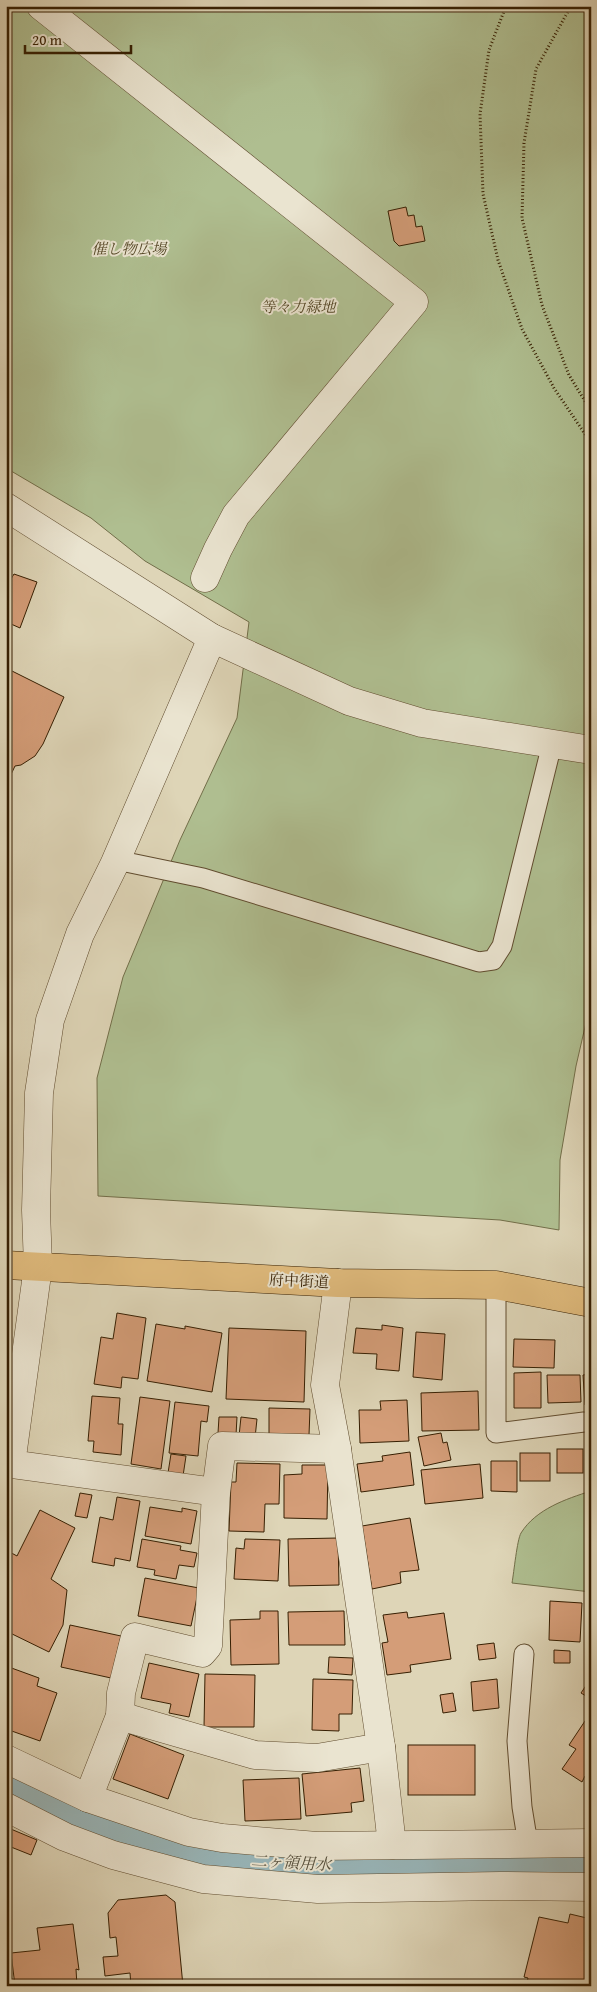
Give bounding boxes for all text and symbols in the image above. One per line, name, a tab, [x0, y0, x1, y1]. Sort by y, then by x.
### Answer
scale bar	[25, 22, 131, 54]
text: 20 m	[32, 29, 63, 50]
park label: 催し物広場	[91, 238, 168, 259]
park label: 等々力緑地	[260, 296, 337, 317]
street label: 府中街道	[269, 1268, 330, 1293]
water label: 二ヶ領用水	[250, 1848, 334, 1876]

